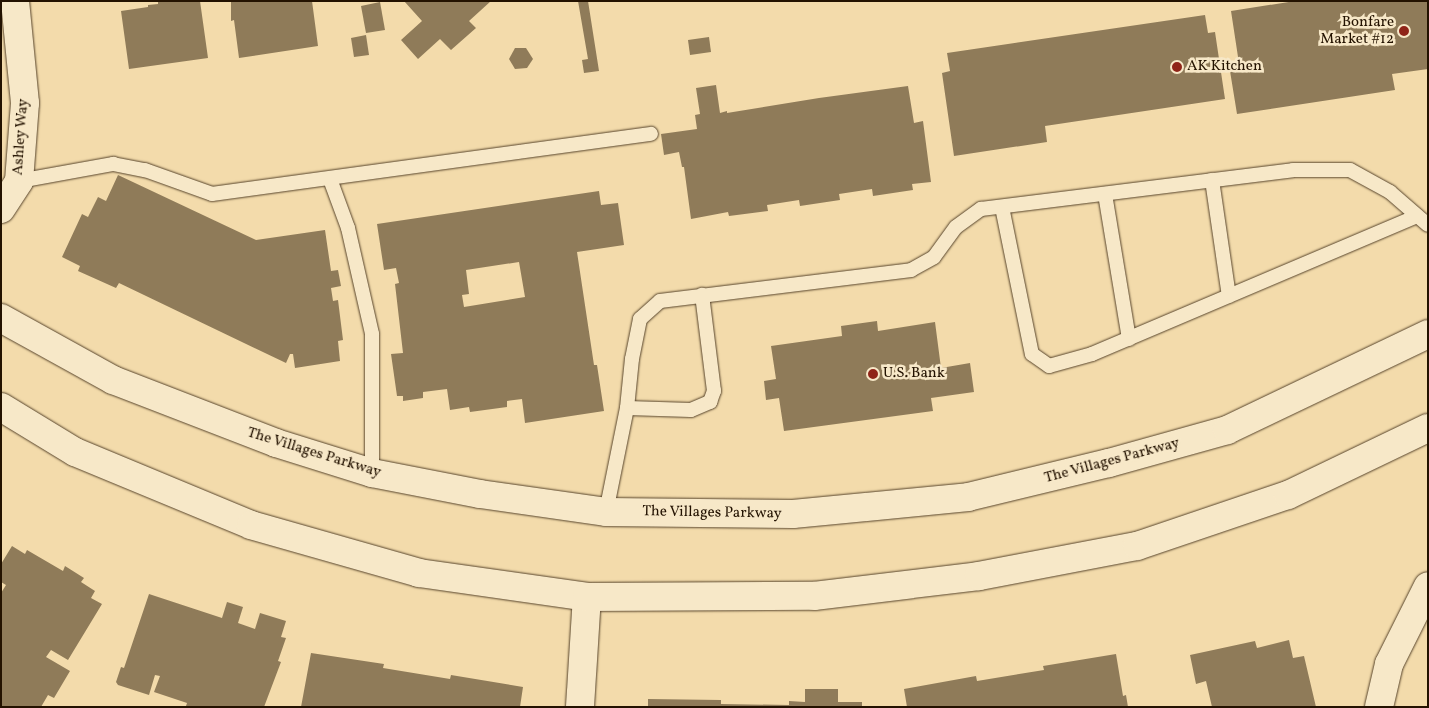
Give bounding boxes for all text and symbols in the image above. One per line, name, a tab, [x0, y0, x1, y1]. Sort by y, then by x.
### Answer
place label: Bonfare Market #12	[1320, 13, 1394, 48]
marker: Bonfare Market #12	[1398, 25, 1410, 37]
place label: AK Kitchen	[1187, 58, 1262, 76]
marker: AK Kitchen	[1171, 61, 1183, 73]
street label: Ashley Way	[9, 98, 33, 176]
place label: U.S. Bank	[883, 365, 945, 383]
marker: U.S. Bank	[867, 368, 879, 380]
street label: The Villages Parkway	[245, 424, 383, 482]
street label: The Villages Parkway	[1042, 434, 1182, 488]
street label: The Villages Parkway	[642, 503, 782, 523]

